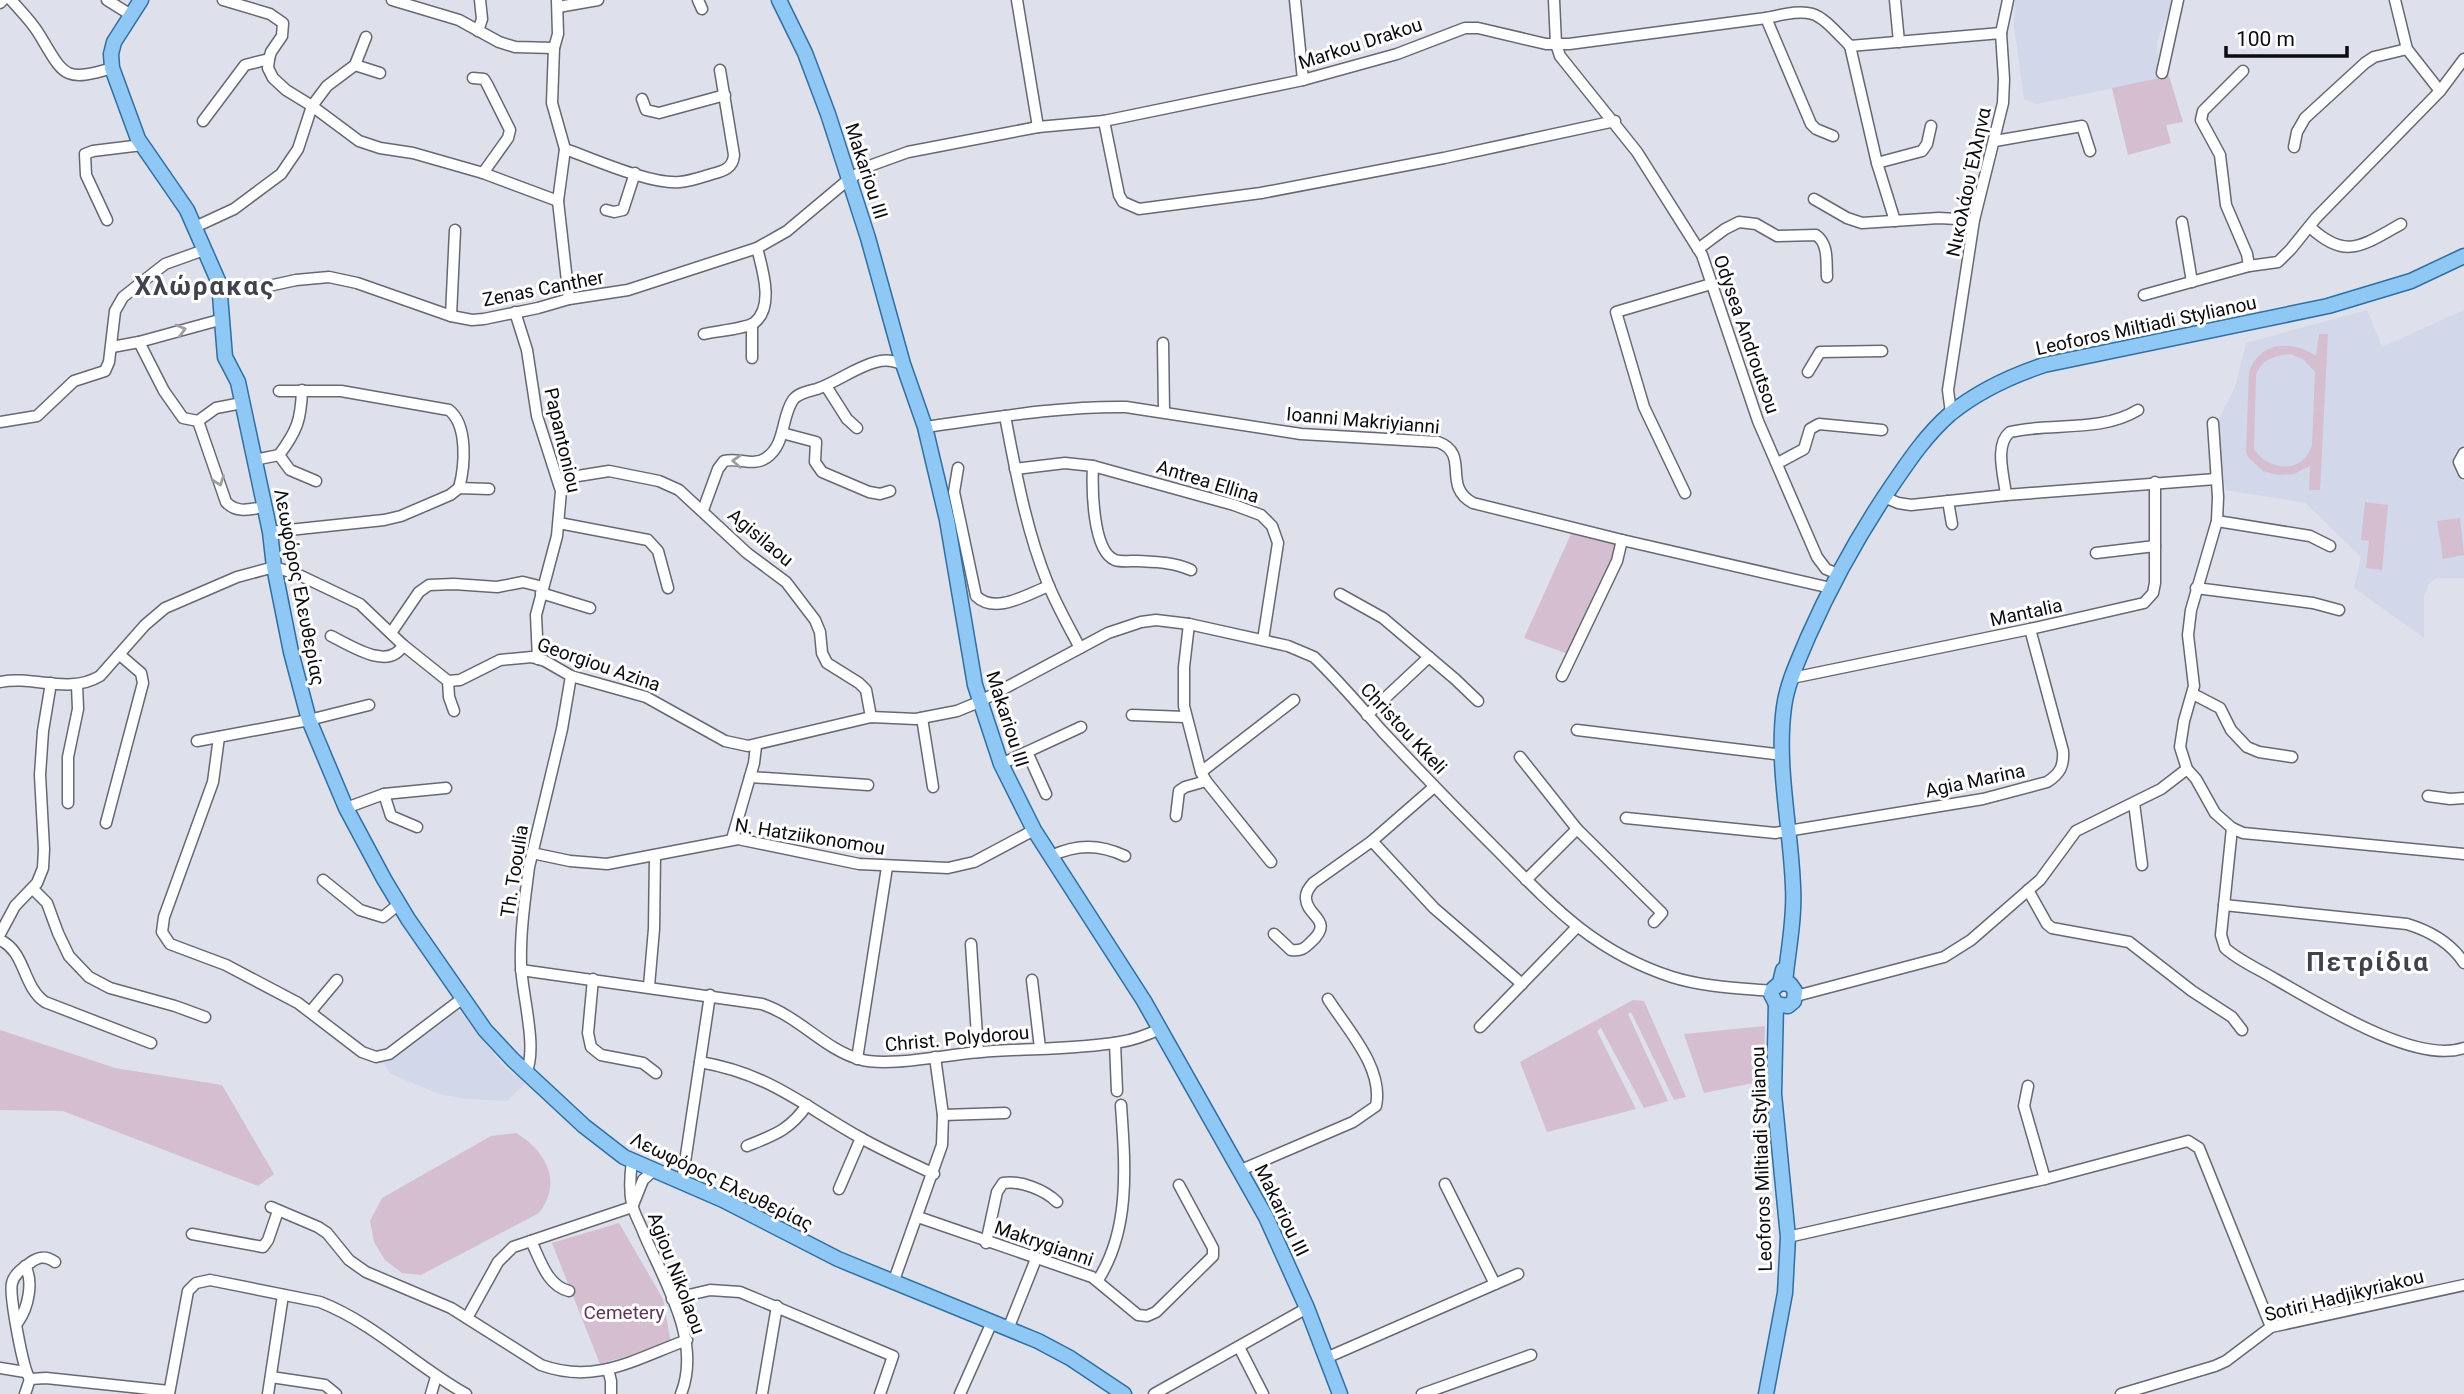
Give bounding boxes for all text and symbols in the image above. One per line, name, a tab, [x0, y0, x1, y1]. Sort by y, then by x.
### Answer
street label: Markou Drakou	[1295, 13, 1425, 74]
scale bar	[2226, 14, 2347, 58]
text: 100 m	[2236, 27, 2295, 51]
street label: Νικολάου Έλληνα	[1941, 105, 1996, 259]
street label: Makariou III	[840, 120, 893, 222]
street label: Odysea Androutsou	[1709, 252, 1784, 416]
street label: Zenas Canther	[481, 265, 606, 312]
district label: Χλώρακας	[134, 271, 276, 301]
street label: Leoforos Miltiadi Stylianou	[2034, 291, 2259, 360]
one-way arrow	[175, 324, 187, 338]
street label: Papantoniou	[539, 385, 586, 495]
street label: Ioanni Makriyianni	[1285, 402, 1441, 439]
one-way arrow	[731, 454, 742, 469]
street label: Antrea Ellina	[1154, 455, 1262, 508]
one-way arrow	[210, 475, 224, 487]
street label: Λεωφόρος Ελευθερίας	[269, 487, 330, 687]
street label: Agisilaou	[723, 503, 798, 571]
street label: Mantalia	[1988, 594, 2064, 631]
street label: Georgiou Azina	[534, 633, 663, 696]
street label: Makariou III	[981, 668, 1034, 770]
street label: Christou Kkeli	[1356, 678, 1452, 779]
street label: Agia Marina	[1923, 759, 2027, 802]
street label: N. Hatziikonomou	[733, 813, 887, 860]
street label: Th. Tooulia	[496, 823, 533, 919]
district label: Πετρίδια	[2306, 947, 2430, 977]
street label: Christ. Polydorou	[884, 1021, 1030, 1056]
street label: Leoforos Miltiadi Stylianou	[1746, 1046, 1777, 1272]
street label: Λεωφόρος Ελευθερίας	[627, 1127, 817, 1236]
street label: Makariou III	[1249, 1160, 1314, 1260]
street label: Agiou Nikolaou	[643, 1209, 710, 1337]
street label: Makrygianni	[991, 1216, 1096, 1271]
street label: Sotiri Hadjikyriakou	[2262, 1265, 2426, 1326]
park label: Cemetery	[583, 1301, 665, 1324]

